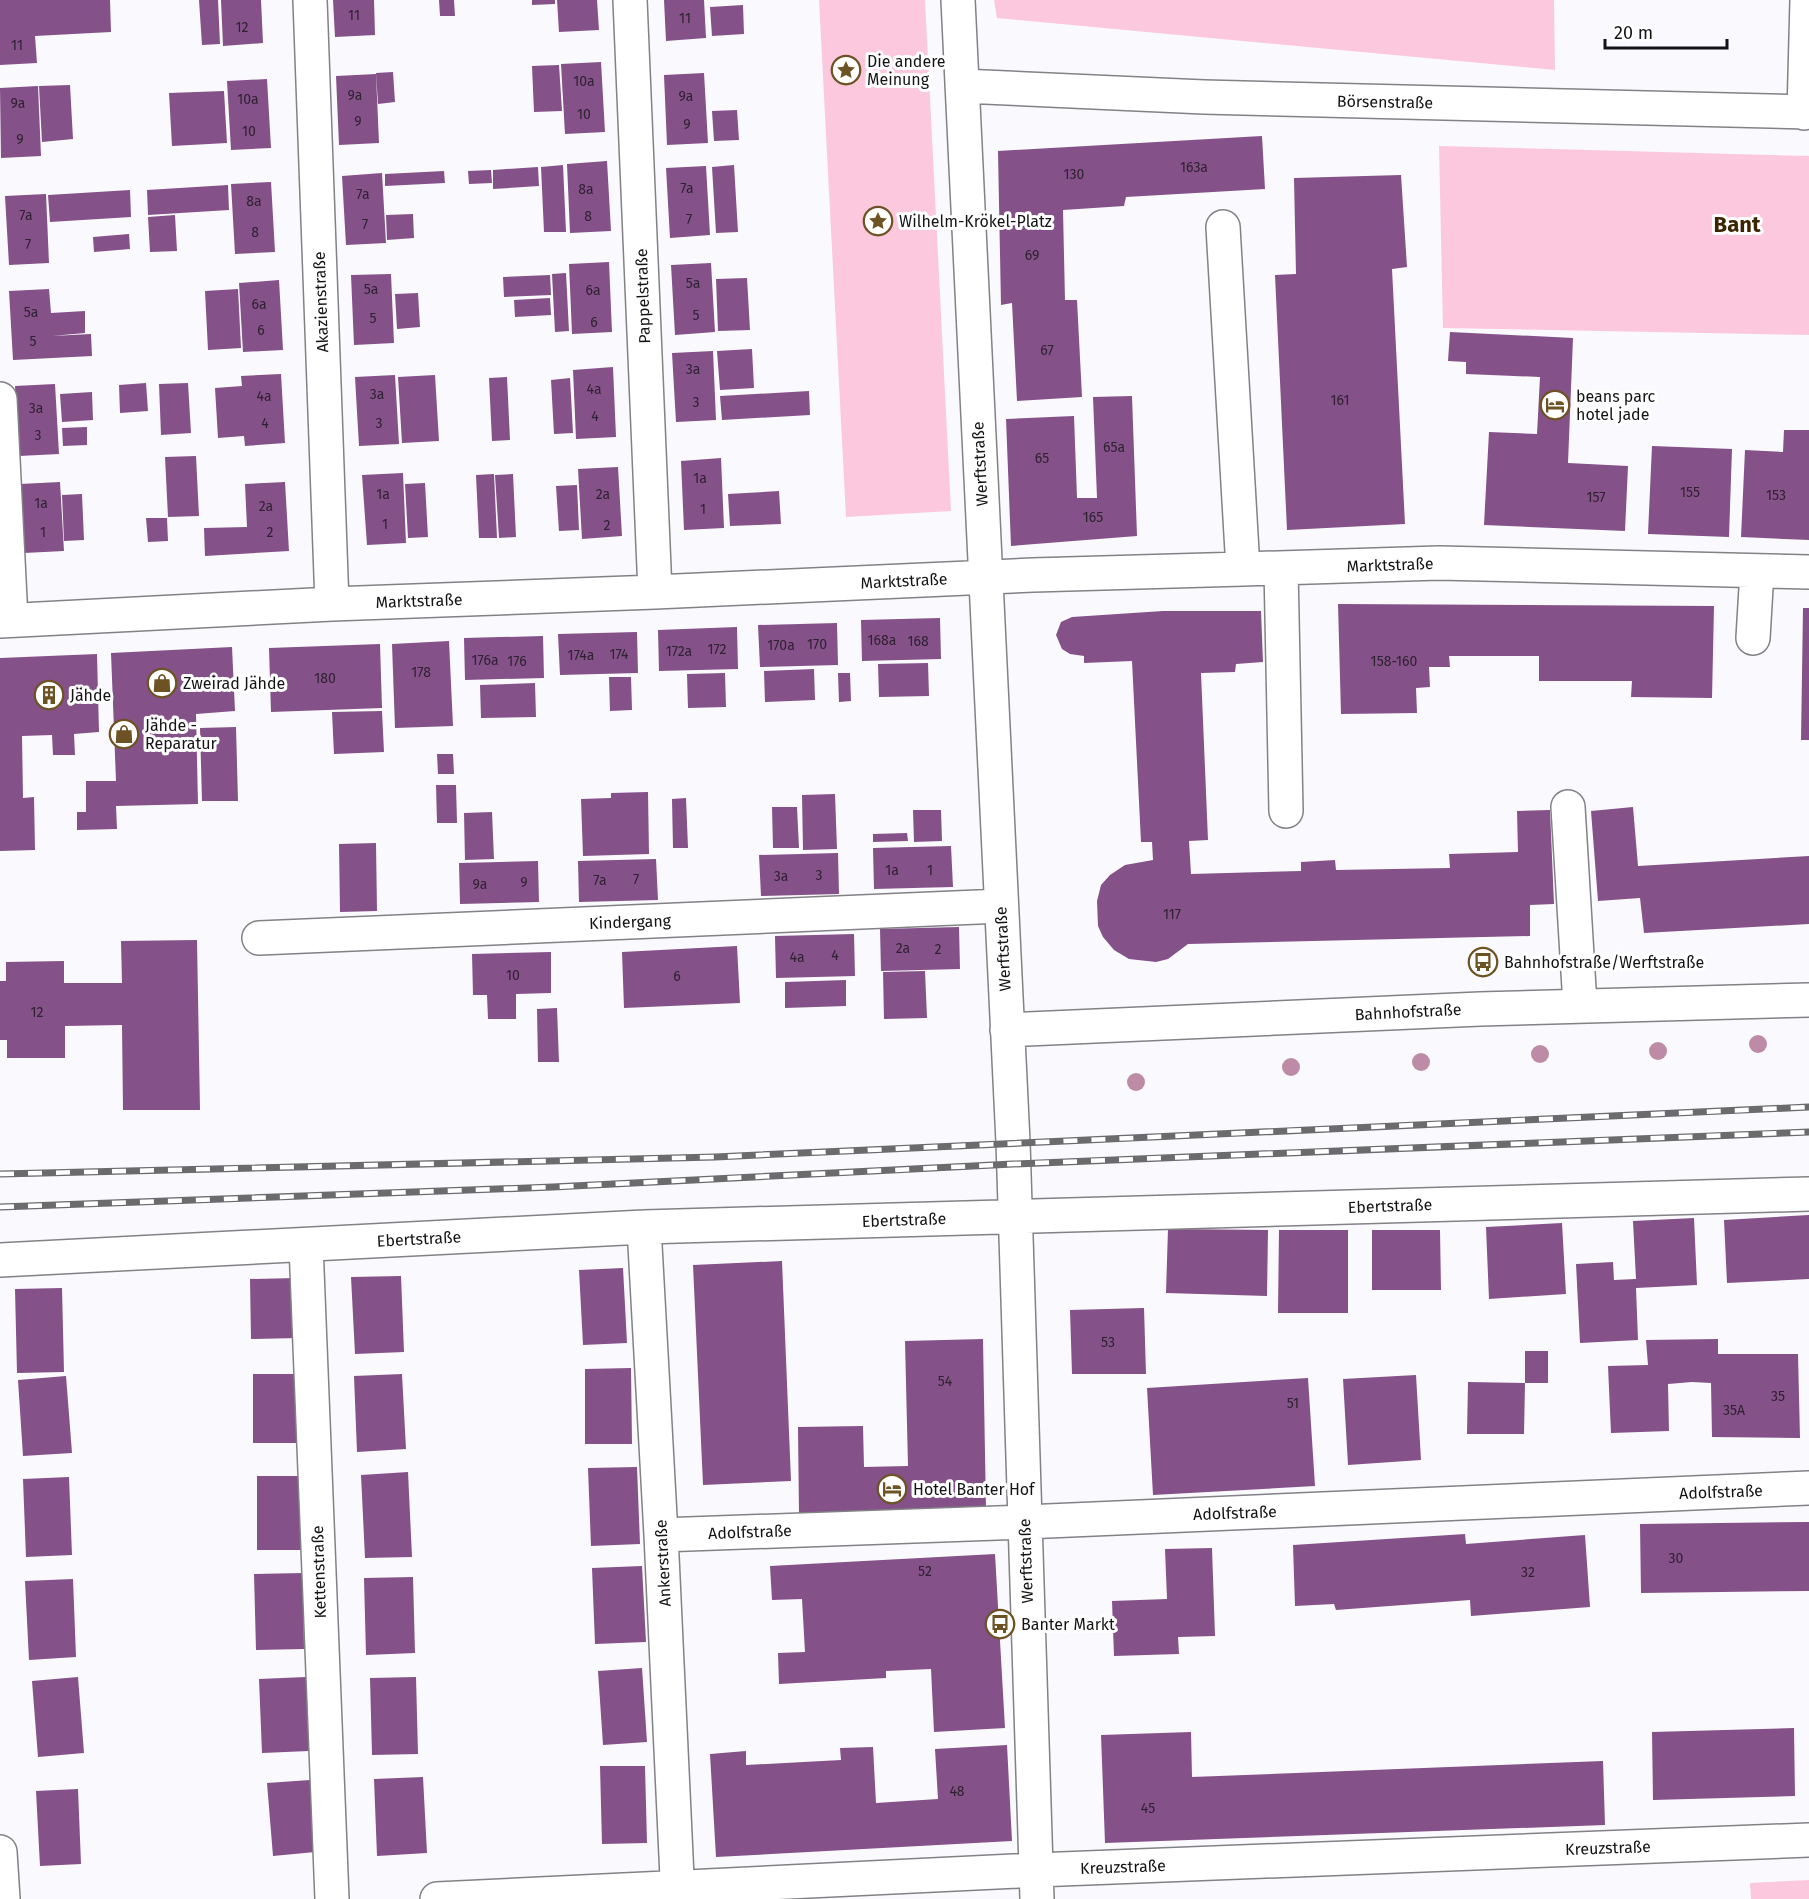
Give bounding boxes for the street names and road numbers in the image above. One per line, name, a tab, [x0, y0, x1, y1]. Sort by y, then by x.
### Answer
street label: Börsenstraße	[1337, 92, 1433, 112]
street label: Pappelstraße	[632, 248, 654, 344]
street label: Akazienstraße	[310, 251, 332, 353]
street label: Werftstraße	[968, 421, 992, 507]
street label: Marktstraße	[1346, 554, 1434, 576]
street label: Marktstraße	[860, 569, 948, 593]
street label: Marktstraße	[375, 590, 463, 612]
street label: Werftstraße	[991, 906, 1015, 992]
street label: Kindergang	[589, 911, 672, 933]
street label: Bahnhofstraße	[1354, 1000, 1462, 1024]
street label: Ebertstraße	[1347, 1195, 1433, 1217]
street label: Ebertstraße	[861, 1209, 947, 1231]
street label: Ebertstraße	[376, 1227, 462, 1251]
street label: Adolfstraße	[1679, 1481, 1763, 1503]
street label: Adolfstraße	[1193, 1502, 1277, 1524]
street label: Werftstraße	[1015, 1518, 1037, 1604]
street label: Ankerstraße	[651, 1519, 675, 1607]
street label: Adolfstraße	[708, 1521, 792, 1543]
street label: Kettenstraße	[308, 1525, 330, 1619]
street label: Kreuzstraße	[1565, 1837, 1651, 1859]
street label: Kreuzstraße	[1080, 1856, 1166, 1878]

